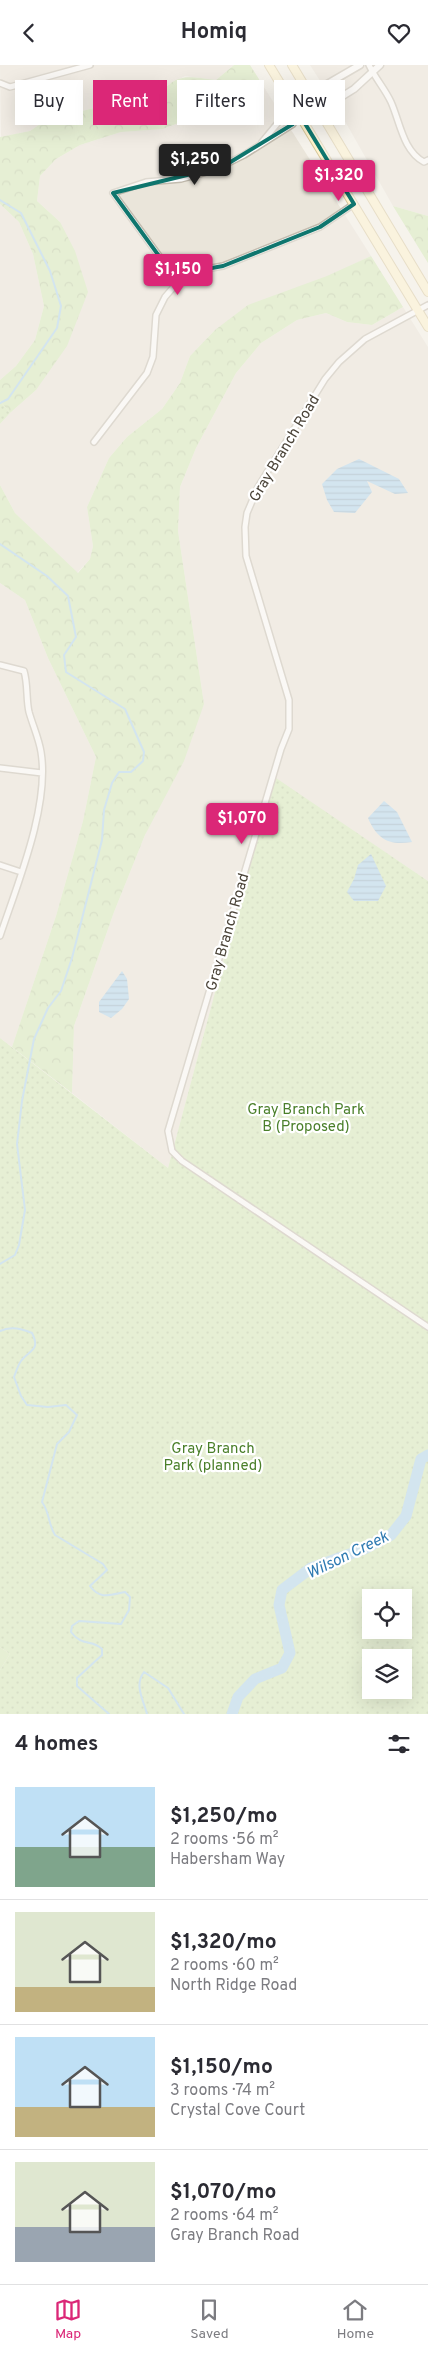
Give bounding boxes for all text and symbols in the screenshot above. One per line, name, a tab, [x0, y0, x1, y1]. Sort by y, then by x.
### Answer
icon: back	[15, 19, 43, 47]
text: Homiq	[181, 19, 247, 46]
icon: heart	[385, 19, 413, 47]
chip: Buy	[15, 80, 83, 125]
chip: Rent	[93, 80, 167, 125]
chip: Filters	[177, 80, 264, 125]
chip: New	[274, 80, 345, 125]
pin: $1,250	[154, 143, 236, 186]
text: $1,250	[170, 150, 220, 170]
pin: $1,320	[298, 159, 380, 202]
text: $1,320	[314, 166, 364, 186]
pin: $1,150	[137, 253, 219, 296]
text: $1,150	[155, 260, 201, 280]
street label: Gray Branch Road	[246, 392, 325, 506]
pin: $1,070	[201, 803, 283, 845]
text: $1,070	[217, 809, 267, 829]
street label: Gray Branch Road	[203, 871, 254, 993]
park label: Gray Branch Park B (Proposed)	[247, 1101, 365, 1137]
park label: Gray Branch Park (planned)	[164, 1440, 262, 1476]
water label: Wilson Creek	[304, 1527, 393, 1584]
map controls	[362, 1589, 412, 1699]
button: locate	[362, 1589, 412, 1639]
button: layers	[362, 1649, 412, 1699]
icon: filters	[385, 1730, 413, 1758]
text: 4 homes	[15, 1731, 98, 1758]
text: $1,250/mo	[170, 1803, 277, 1830]
icon: home	[55, 1807, 115, 1867]
text: 2 rooms · 56 m²	[170, 1830, 279, 1850]
text: Habersham Way	[170, 1850, 285, 1870]
text: $1,320/mo	[170, 1929, 277, 1956]
icon: home	[55, 1932, 115, 1992]
text: 2 rooms · 60 m²	[170, 1956, 279, 1976]
text: North Ridge Road	[170, 1976, 297, 1996]
text: $1,150/mo	[170, 2054, 273, 2081]
icon: home	[55, 2057, 115, 2117]
text: 3 rooms · 74 m²	[170, 2081, 275, 2101]
text: Crystal Cove Court	[170, 2101, 305, 2121]
text: $1,070/mo	[170, 2179, 276, 2206]
icon: home	[55, 2182, 115, 2242]
text: 2 rooms · 64 m²	[170, 2206, 279, 2226]
text: Gray Branch Road	[170, 2226, 300, 2246]
tab: Map	[54, 2296, 82, 2343]
tab: Saved	[190, 2296, 229, 2343]
tab: Home	[337, 2296, 374, 2343]

